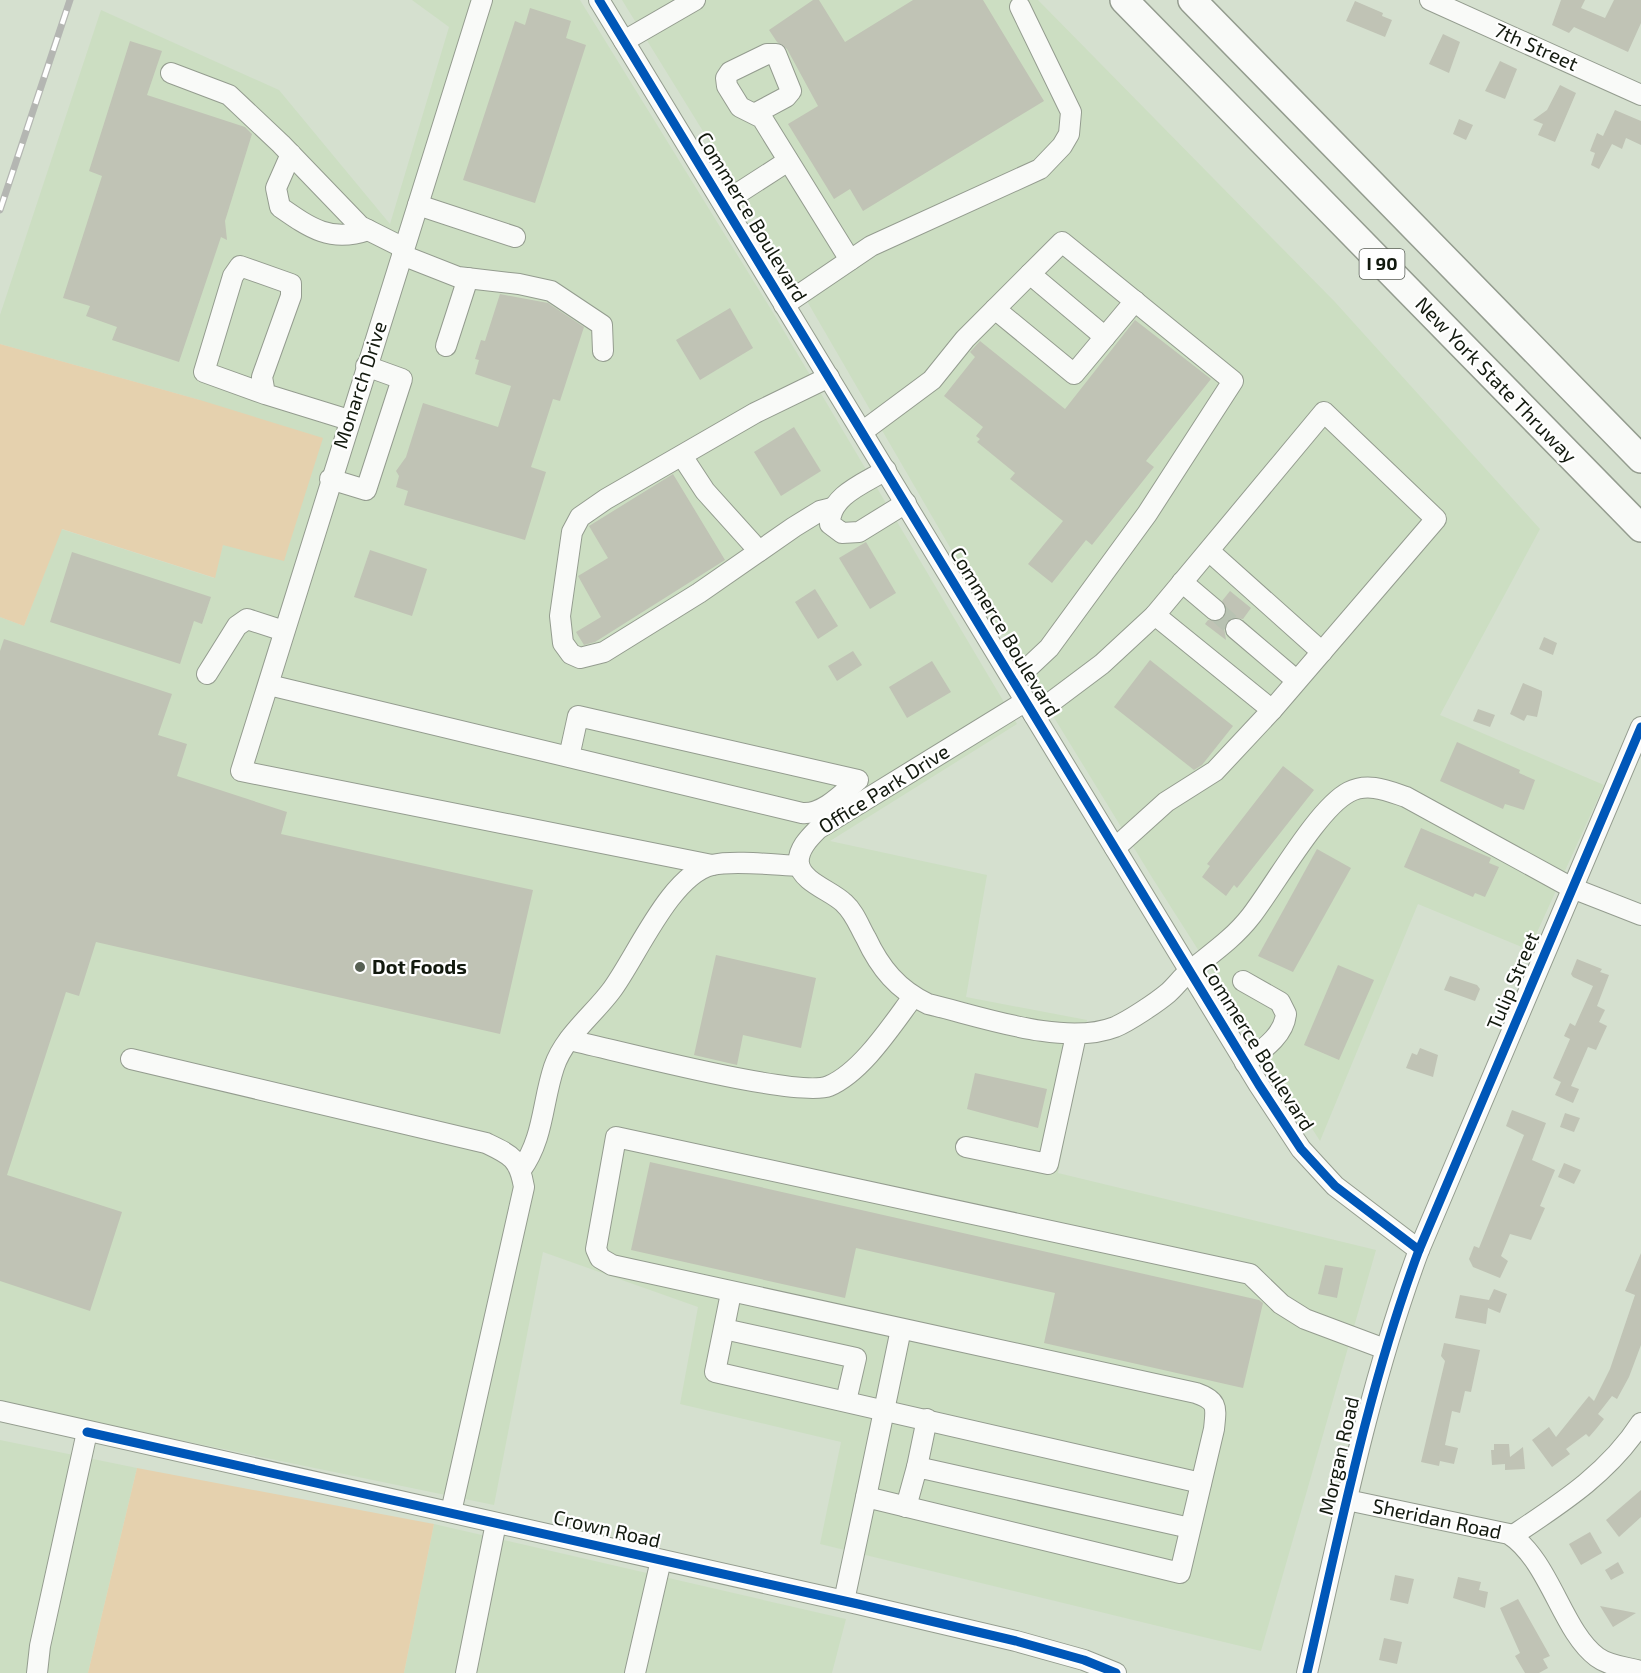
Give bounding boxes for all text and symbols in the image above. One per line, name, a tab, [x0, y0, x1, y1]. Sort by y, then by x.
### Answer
street label: 7th Street	[1491, 17, 1583, 75]
street label: Commerce Boulevard	[693, 127, 813, 306]
road number: I 90	[1360, 249, 1404, 279]
street label: New York State Thruway	[1411, 291, 1583, 468]
street label: Monarch Drive	[327, 318, 391, 451]
street label: Commerce Boulevard	[946, 542, 1066, 721]
street label: Office Park Drive	[814, 738, 953, 838]
street label: Tulip Street	[1481, 928, 1544, 1033]
place label: Dot Foods	[372, 954, 467, 978]
street label: Commerce Boulevard	[1197, 958, 1320, 1135]
marker: Dot Foods	[353, 960, 367, 974]
street label: Morgan Road	[1313, 1394, 1363, 1517]
street label: Sheridan Road	[1371, 1493, 1504, 1543]
street label: Crown Road	[551, 1504, 663, 1552]

